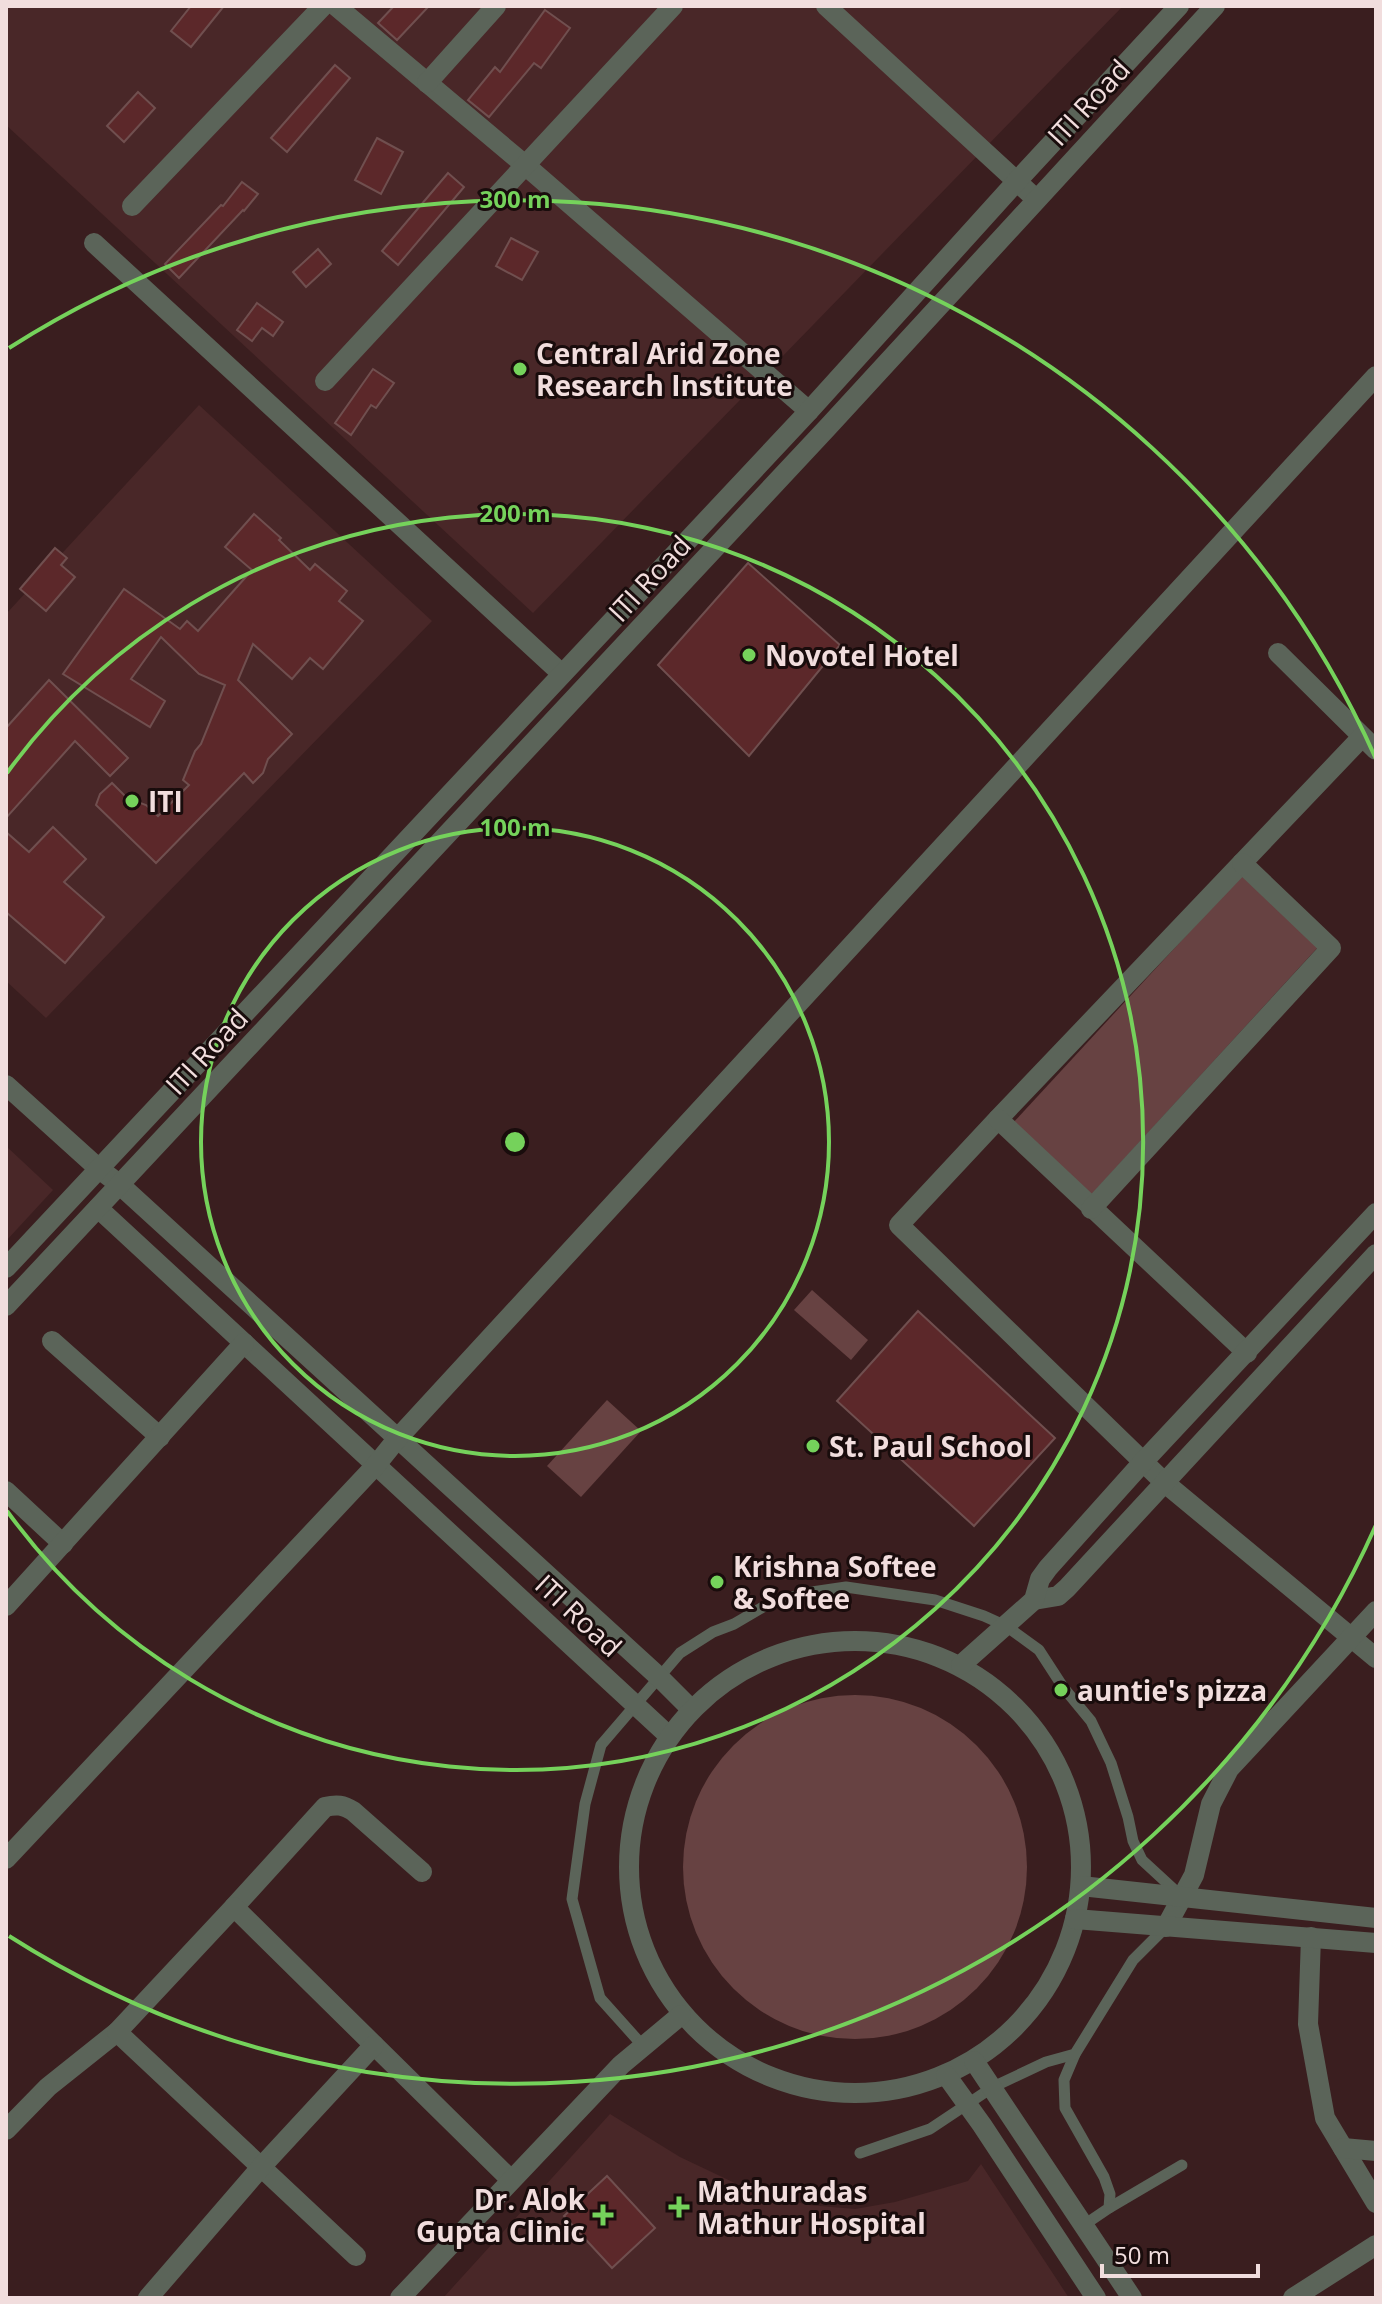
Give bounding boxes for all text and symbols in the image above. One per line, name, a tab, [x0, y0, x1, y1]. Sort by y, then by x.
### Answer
street label: ITI Road	[1038, 51, 1138, 153]
text: 300 m	[480, 182, 550, 215]
place label: Central Arid Zone Research Institute	[536, 334, 793, 404]
marker: Central Arid Zone Research Institute	[511, 360, 529, 378]
text: 200 m	[480, 496, 550, 529]
street label: ITI Road	[599, 527, 699, 629]
place label: Novotel Hotel	[765, 636, 959, 674]
marker: Novotel Hotel	[740, 646, 758, 664]
place label: ITI	[148, 782, 183, 820]
marker: ITI	[123, 792, 141, 810]
text: 100 m	[480, 810, 550, 843]
street label: ITI Road	[156, 1000, 256, 1102]
centre of rings	[501, 1128, 529, 1156]
place label: St. Paul School	[829, 1427, 1032, 1465]
marker: St. Paul School	[804, 1437, 822, 1455]
place label: Krishna Softee & Softee	[733, 1547, 937, 1617]
street label: ITI Road	[528, 1565, 630, 1665]
marker: Krishna Softee & Softee	[708, 1573, 726, 1591]
place label: auntie's pizza	[1077, 1671, 1267, 1709]
marker: auntie's pizza	[1052, 1681, 1070, 1699]
place label: Mathuradas Mathur Hospital	[697, 2172, 926, 2242]
place label: Dr. Alok Gupta Clinic	[416, 2180, 586, 2250]
marker: Mathuradas Mathur Hospital	[668, 2196, 690, 2218]
marker: Dr. Alok Gupta Clinic	[592, 2204, 614, 2226]
scale bar	[1102, 2228, 1258, 2278]
text: 50 m	[1114, 2238, 1170, 2271]

